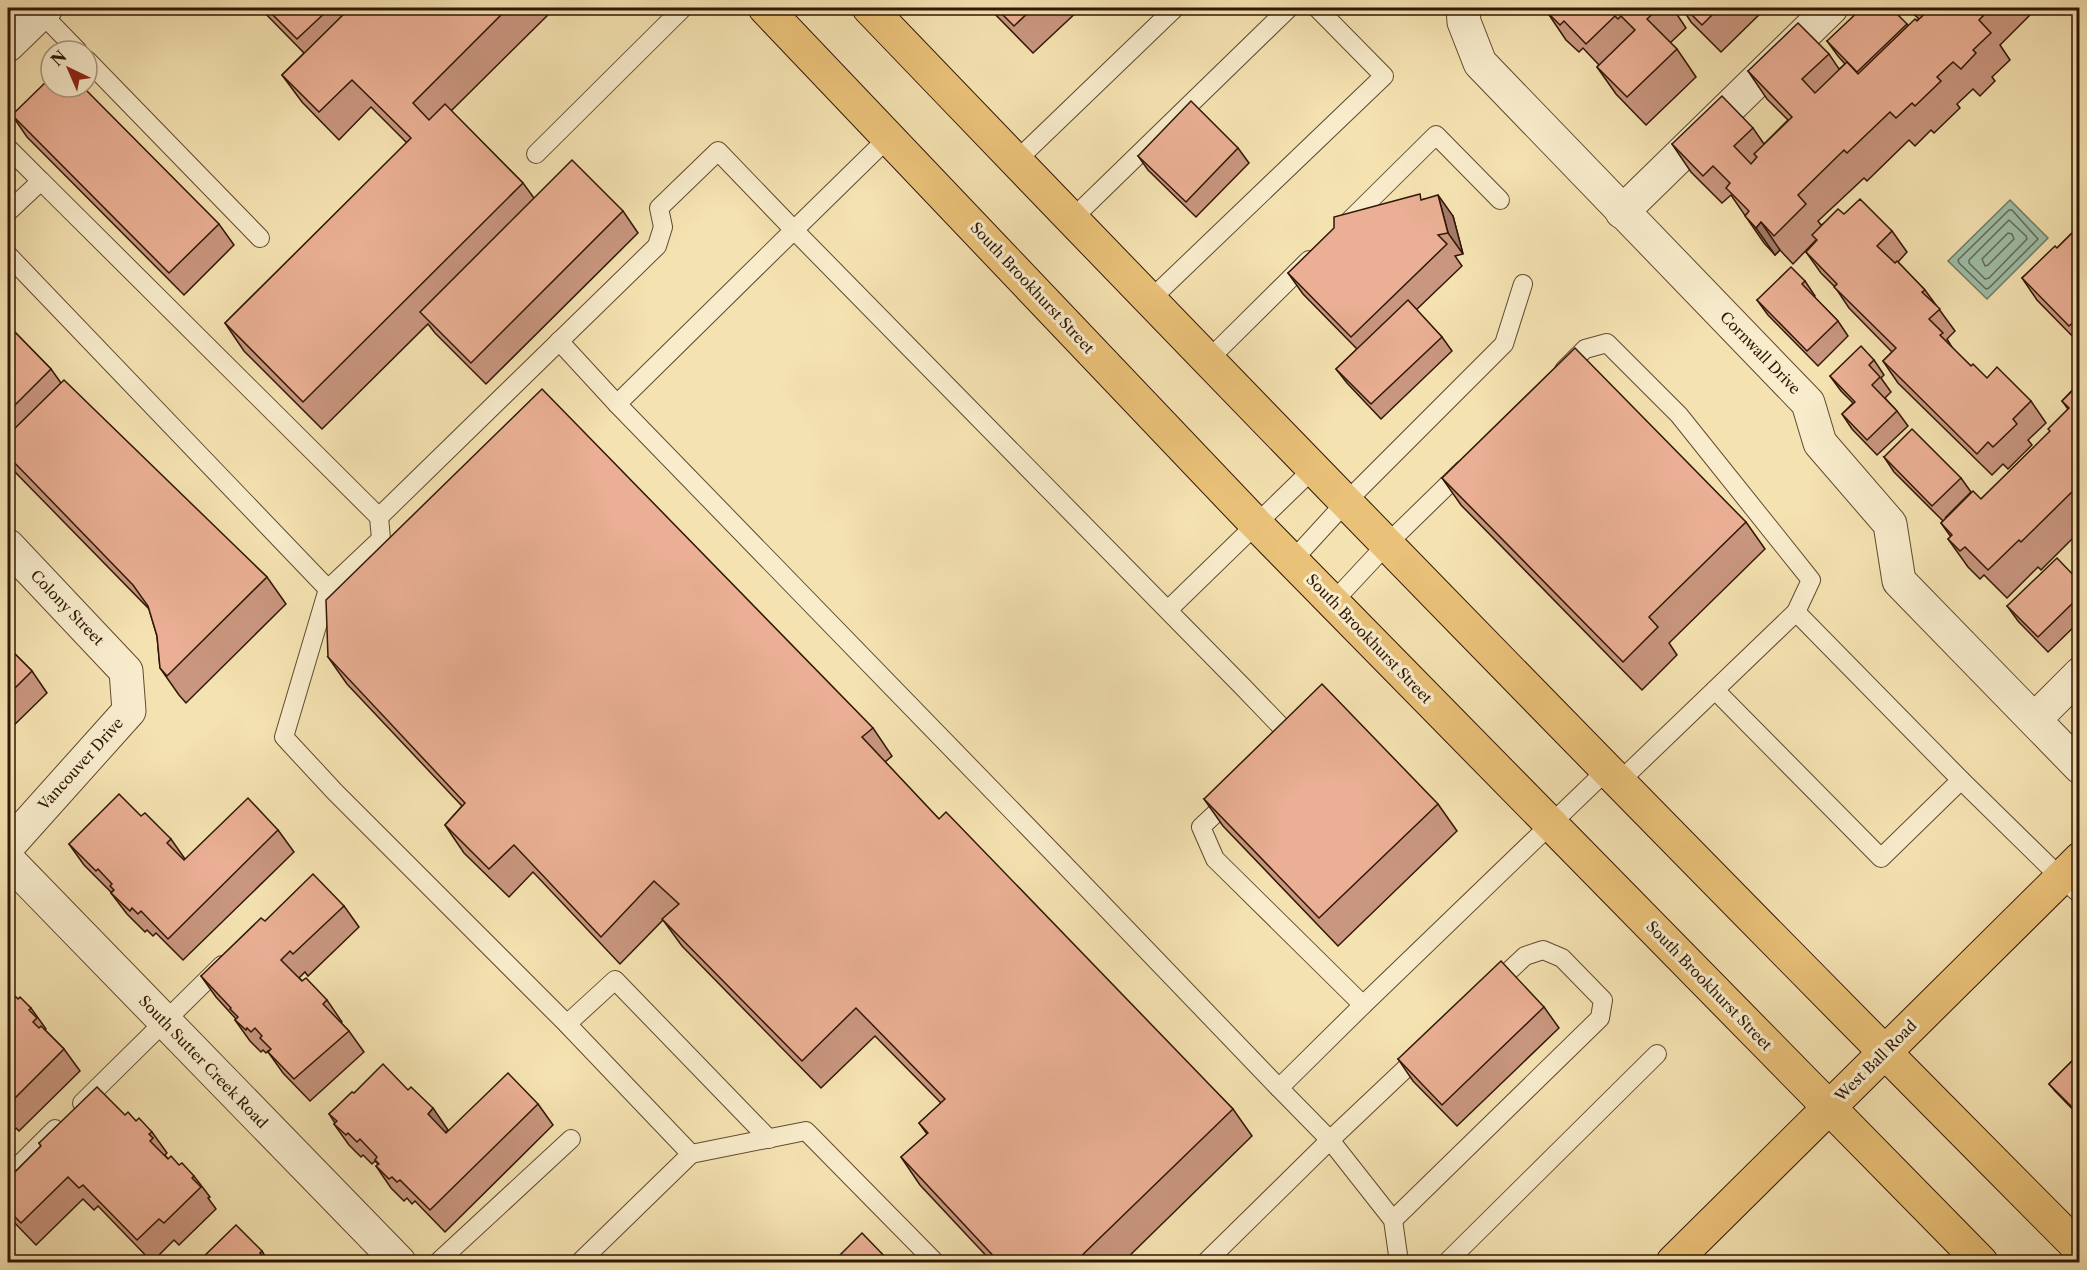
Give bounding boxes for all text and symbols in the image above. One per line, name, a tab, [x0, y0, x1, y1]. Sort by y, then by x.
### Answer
north arrow	[39, 39, 99, 99]
text: N	[47, 46, 71, 70]
street label: South Brookhurst Street	[966, 218, 1099, 358]
street label: Cornwall Drive	[1716, 307, 1805, 398]
street label: Colony Street	[27, 566, 109, 650]
street label: South Brookhurst Street	[1302, 570, 1437, 708]
street label: Vancouver Drive	[33, 713, 127, 815]
street label: South Brookhurst Street	[1642, 917, 1777, 1055]
street label: South Sutter Creek Road	[135, 991, 272, 1132]
street label: West Ball Road	[1830, 1016, 1920, 1106]

